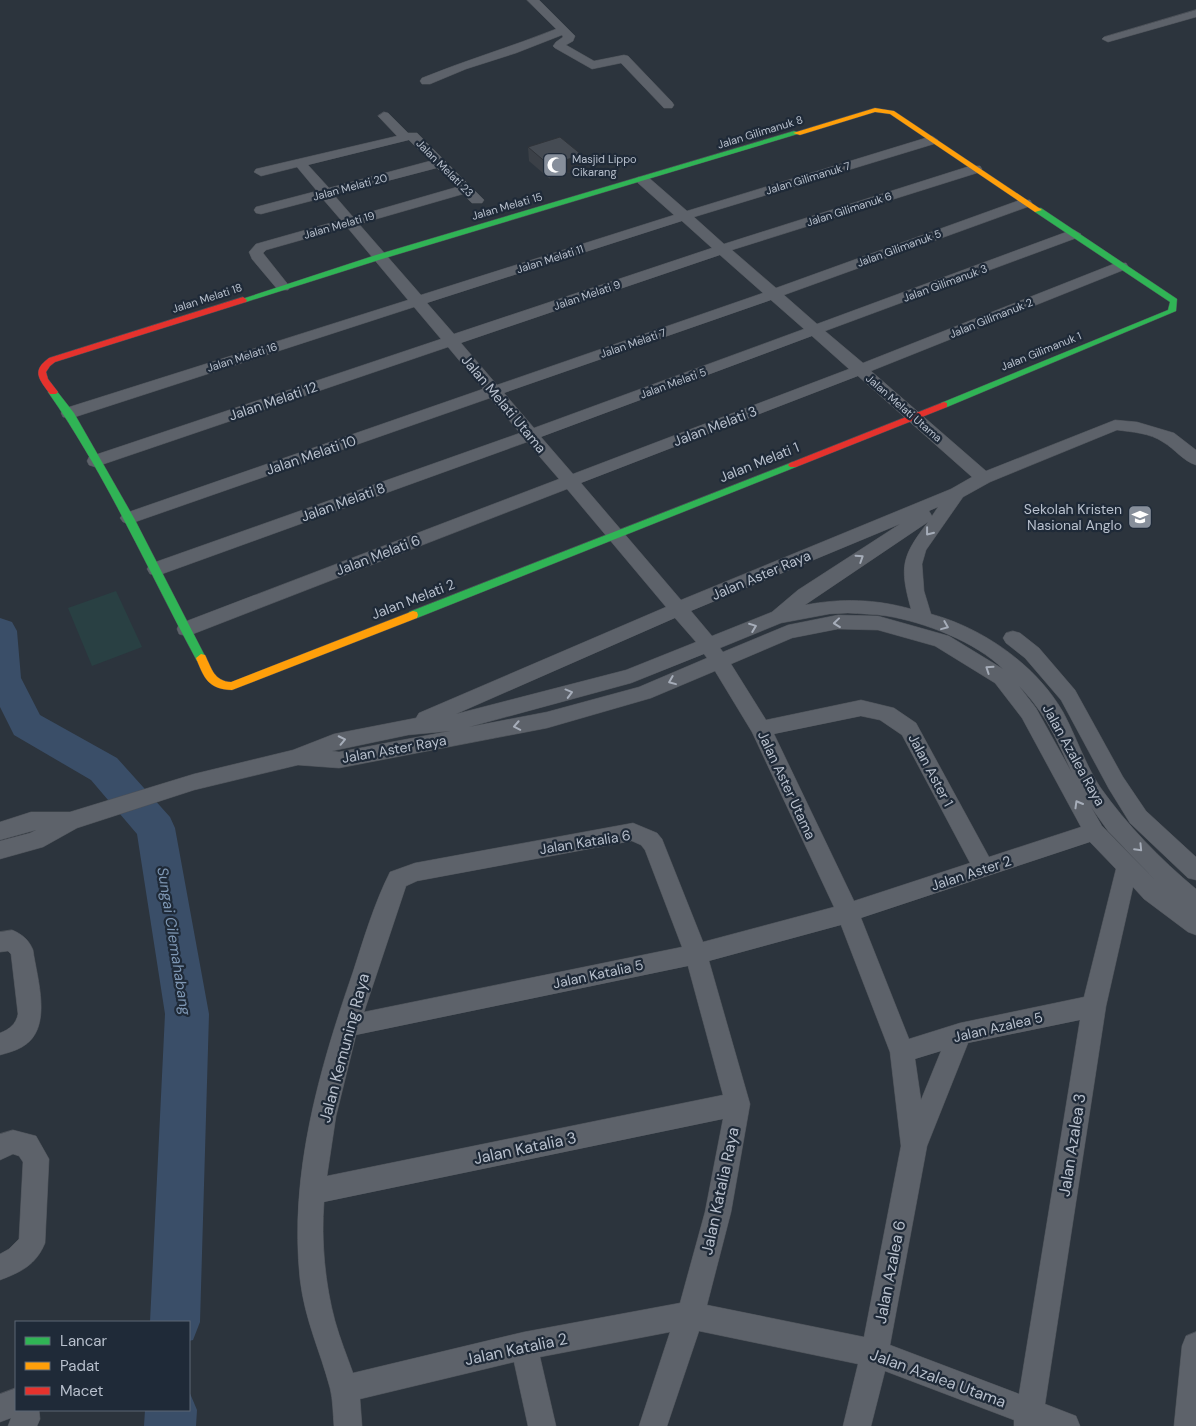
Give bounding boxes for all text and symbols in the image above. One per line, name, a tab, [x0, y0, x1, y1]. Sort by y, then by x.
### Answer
street label: Jalan Gilimanuk 8	[715, 112, 805, 152]
street label: Jalan Melati 23	[413, 136, 477, 200]
mosque icon: Masjid Lippo Cikarang	[542, 152, 568, 178]
place label: Masjid Lippo Cikarang	[572, 152, 637, 179]
street label: Jalan Gilimanuk 7	[764, 158, 852, 198]
street label: Jalan Melati 20	[311, 170, 389, 204]
street label: Jalan Melati 15	[470, 189, 544, 223]
street label: Jalan Gilimanuk 6	[805, 189, 894, 229]
street label: Jalan Melati 19	[302, 208, 376, 242]
street label: Jalan Gilimanuk 5	[855, 226, 943, 270]
street label: Jalan Melati 11	[515, 242, 585, 276]
street label: Jalan Gilimanuk 3	[901, 261, 989, 305]
street label: Jalan Melati 9	[552, 277, 622, 313]
street label: Jalan Melati 18	[170, 280, 244, 316]
street label: Jalan Gilimanuk 2	[947, 295, 1035, 341]
street label: Jalan Melati 7	[598, 325, 668, 361]
street label: Jalan Gilimanuk 1	[999, 328, 1083, 374]
street label: Jalan Melati 16	[205, 339, 279, 375]
street label: Jalan Melati Utama	[458, 351, 550, 457]
street label: Jalan Melati 5	[638, 364, 708, 401]
street label: Jalan Melati Utama	[863, 371, 945, 445]
street label: Jalan Melati 12	[226, 377, 320, 425]
street label: Jalan Melati 3	[671, 402, 759, 450]
street label: Jalan Melati 10	[264, 431, 358, 479]
street label: Jalan Melati 1	[717, 438, 801, 486]
street label: Jalan Melati 8	[298, 478, 388, 526]
place label: Sekolah Kristen Nasional Anglo	[1024, 500, 1122, 534]
school or university icon: Sekolah Kristen Nasional Anglo	[1127, 504, 1153, 530]
one-way arrow	[926, 527, 935, 536]
street label: Jalan Melati 6	[333, 531, 423, 579]
street label: Jalan Aster Raya	[709, 546, 813, 604]
one-way arrow	[855, 555, 864, 565]
street label: Jalan Melati 2	[369, 575, 457, 623]
one-way arrow	[833, 618, 841, 629]
one-way arrow	[940, 619, 949, 630]
one-way arrow	[748, 622, 757, 633]
one-way arrow	[985, 666, 995, 675]
one-way arrow	[668, 675, 677, 685]
one-way arrow	[565, 689, 573, 699]
street label: Jalan Azalea Raya	[1039, 701, 1109, 809]
one-way arrow	[512, 721, 521, 731]
street label: Jalan Aster Utama	[754, 728, 820, 842]
street label: Jalan Aster Raya	[340, 731, 448, 767]
street label: Jalan Aster 1	[904, 731, 958, 809]
one-way arrow	[337, 735, 346, 746]
one-way arrow	[1074, 800, 1084, 809]
street label: Jalan Katalia 6	[538, 826, 632, 858]
one-way arrow	[1133, 843, 1142, 852]
street label: Jalan Aster 2	[929, 852, 1013, 894]
water label: Sungai Cilemahabang	[152, 866, 196, 1017]
street label: Jalan Katalia 5	[551, 956, 645, 992]
street label: Jalan Kemuning Raya	[314, 971, 374, 1125]
street label: Jalan Azalea 5	[951, 1008, 1045, 1046]
street label: Jalan Azalea 3	[1053, 1092, 1091, 1198]
street label: Jalan Katalia Raya	[696, 1125, 744, 1257]
street label: Jalan Katalia 3	[472, 1127, 578, 1169]
street label: Jalan Azalea 6	[870, 1219, 910, 1325]
legend	[15, 1321, 190, 1411]
street label: Jalan Katalia 2	[463, 1328, 569, 1370]
text: Lancar	[60, 1331, 107, 1351]
street label: Jalan Azalea Utama	[867, 1344, 1009, 1412]
text: Padat	[60, 1356, 100, 1376]
text: Macet	[60, 1381, 104, 1401]

